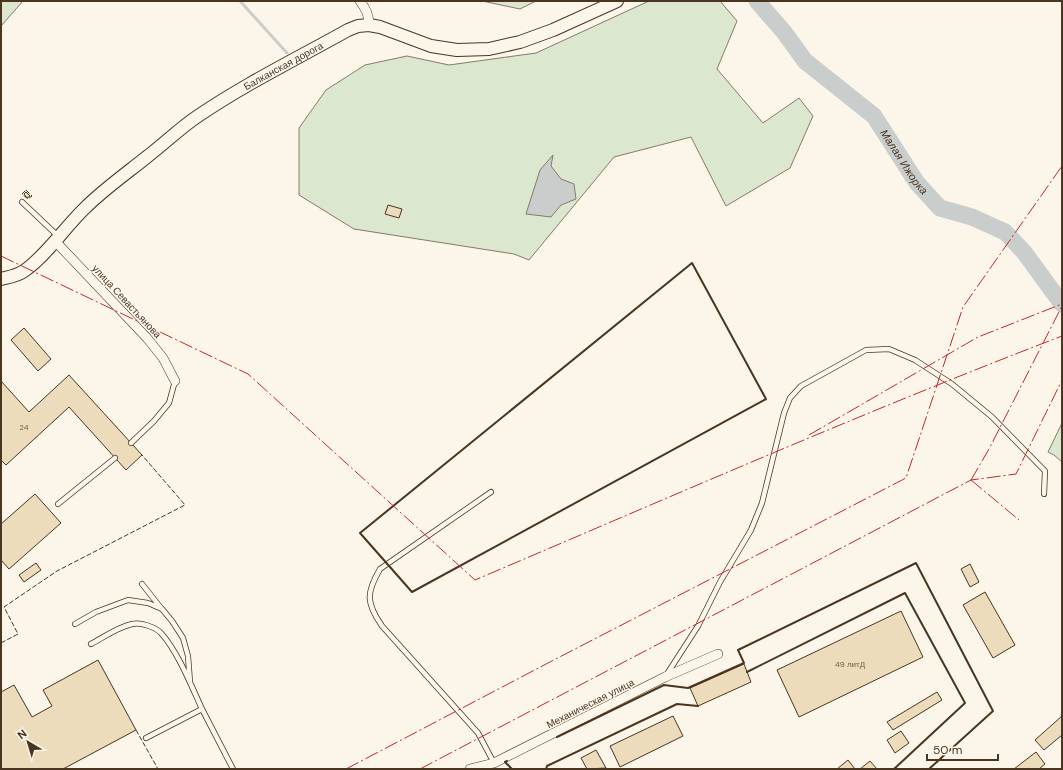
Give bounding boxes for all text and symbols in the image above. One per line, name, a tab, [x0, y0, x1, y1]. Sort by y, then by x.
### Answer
street label: Балканская дорога	[241, 39, 326, 93]
water label: Малая Ижорка	[877, 127, 931, 197]
street label: улица Севастьянова	[89, 262, 164, 341]
house number: 24	[19, 422, 29, 432]
house number: 49 литД	[835, 659, 866, 669]
street label: Механическая улица	[544, 675, 637, 731]
north arrow	[8, 722, 48, 762]
text: N	[14, 726, 29, 742]
scale bar	[927, 736, 998, 762]
text: 50 m	[933, 742, 962, 758]

